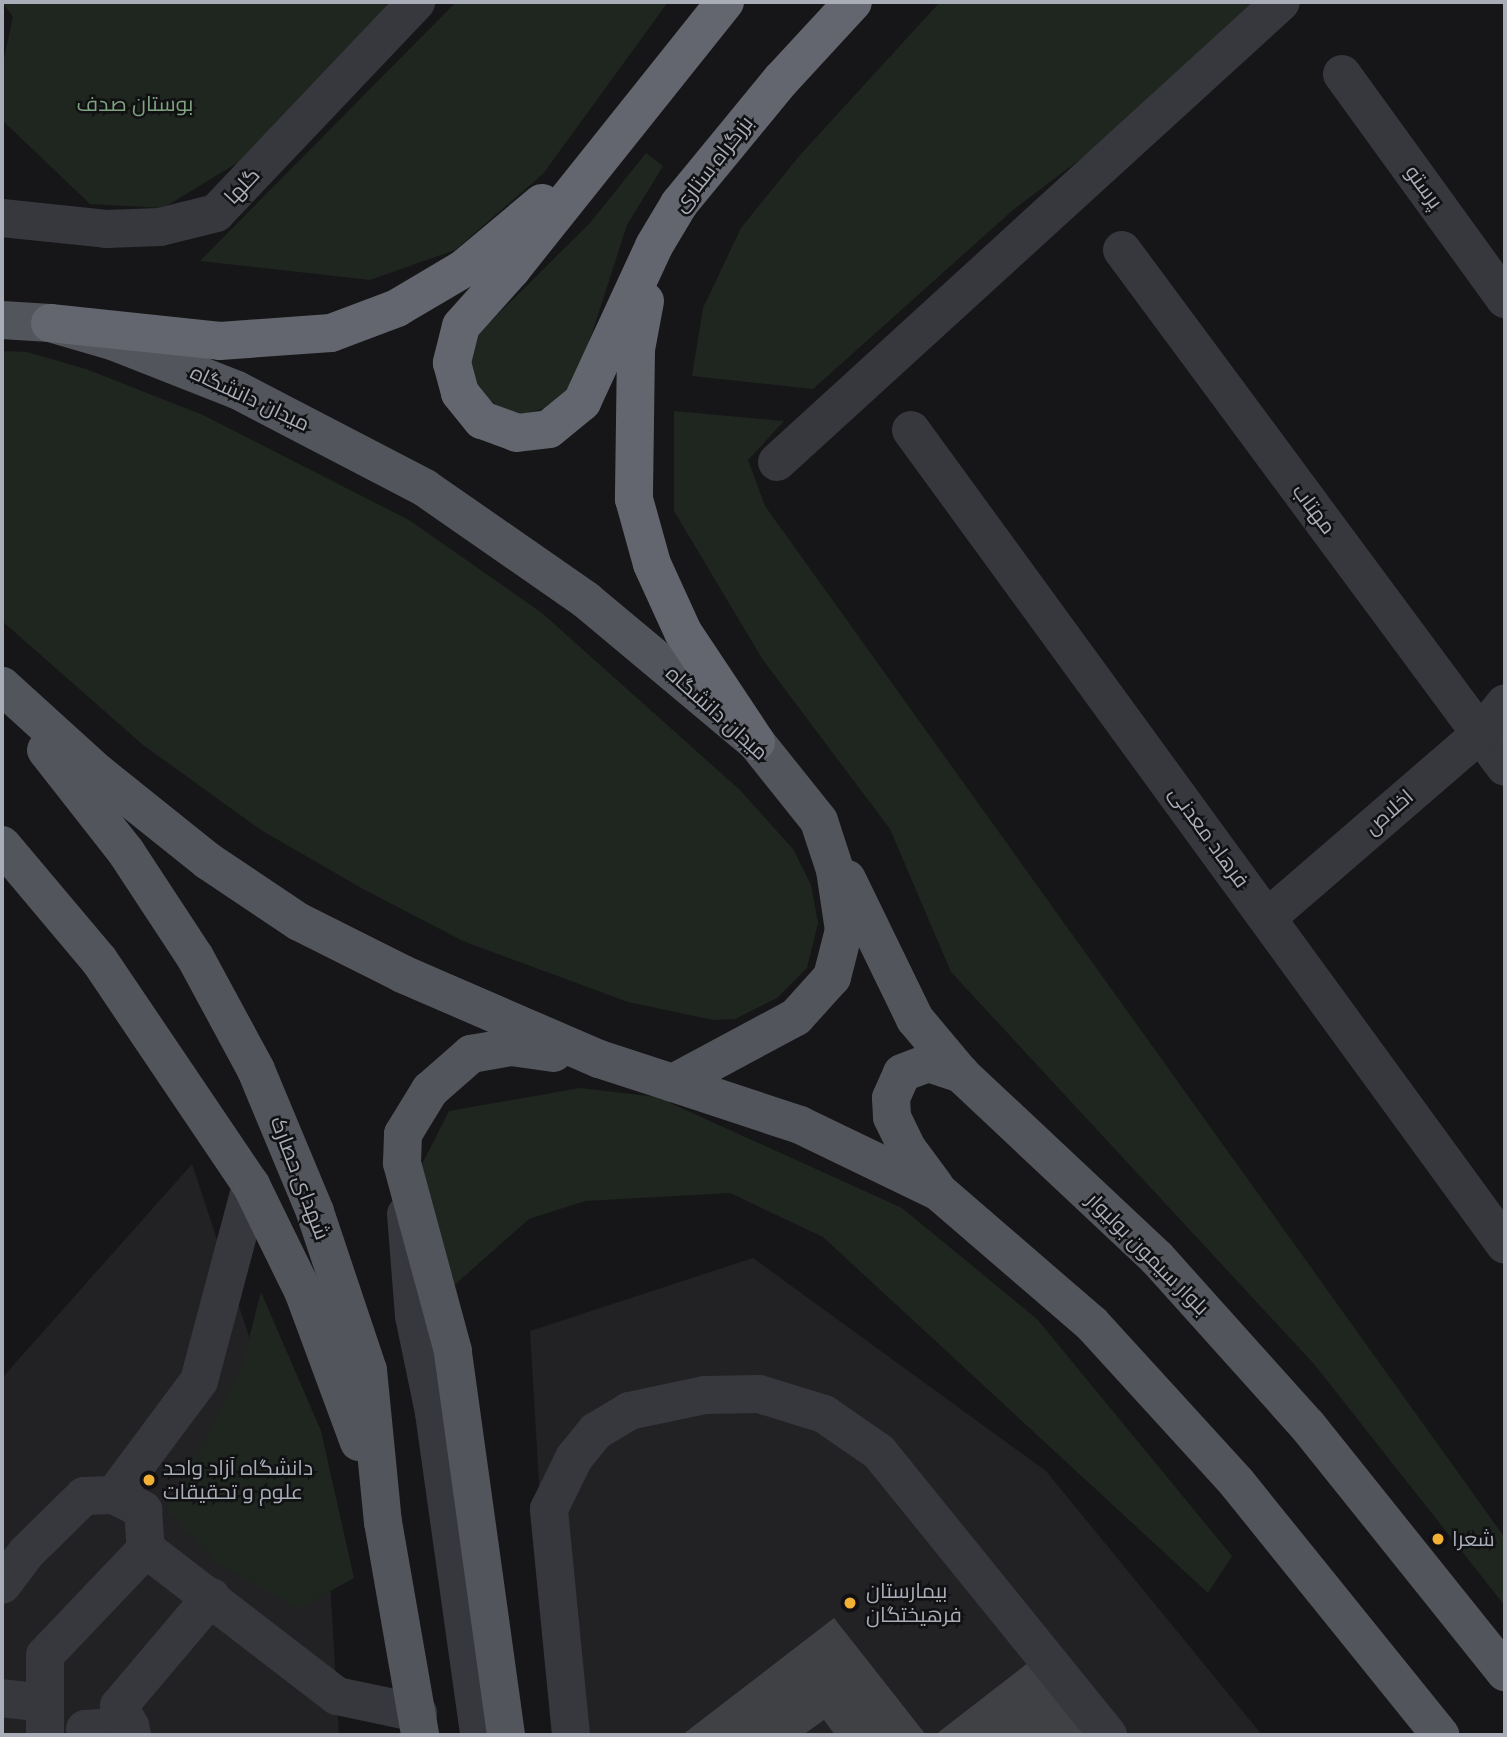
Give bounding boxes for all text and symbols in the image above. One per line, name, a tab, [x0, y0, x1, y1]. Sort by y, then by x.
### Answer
park label: بوستان صدف	[77, 91, 193, 117]
street label: بزرگراه ستاری	[668, 111, 758, 217]
street label: پرستو	[1400, 160, 1448, 214]
street label: گلها	[219, 163, 265, 209]
street label: میدان دانشگاه	[186, 359, 314, 437]
street label: مهتاب	[1287, 479, 1341, 539]
street label: میدان دانشگاه	[661, 661, 773, 765]
street label: فرهاد معدنی	[1164, 781, 1254, 893]
street label: اخلاص	[1359, 784, 1419, 840]
street label: شهدای حصارک	[265, 1113, 335, 1243]
street label: بلوار سیمون بولیوار	[1082, 1188, 1214, 1320]
place label: دانشگاه آزاد واحد علوم و تحقیقات	[163, 1455, 313, 1505]
marker: دانشگاه آزاد واحد علوم و تحقیقات	[141, 1472, 157, 1488]
place label: شعرا	[1452, 1526, 1495, 1552]
marker: شعرا	[1430, 1531, 1446, 1547]
place label: بیمارستان فرهیختگان	[866, 1578, 962, 1628]
marker: بیمارستان فرهیختگان	[840, 1593, 860, 1613]

